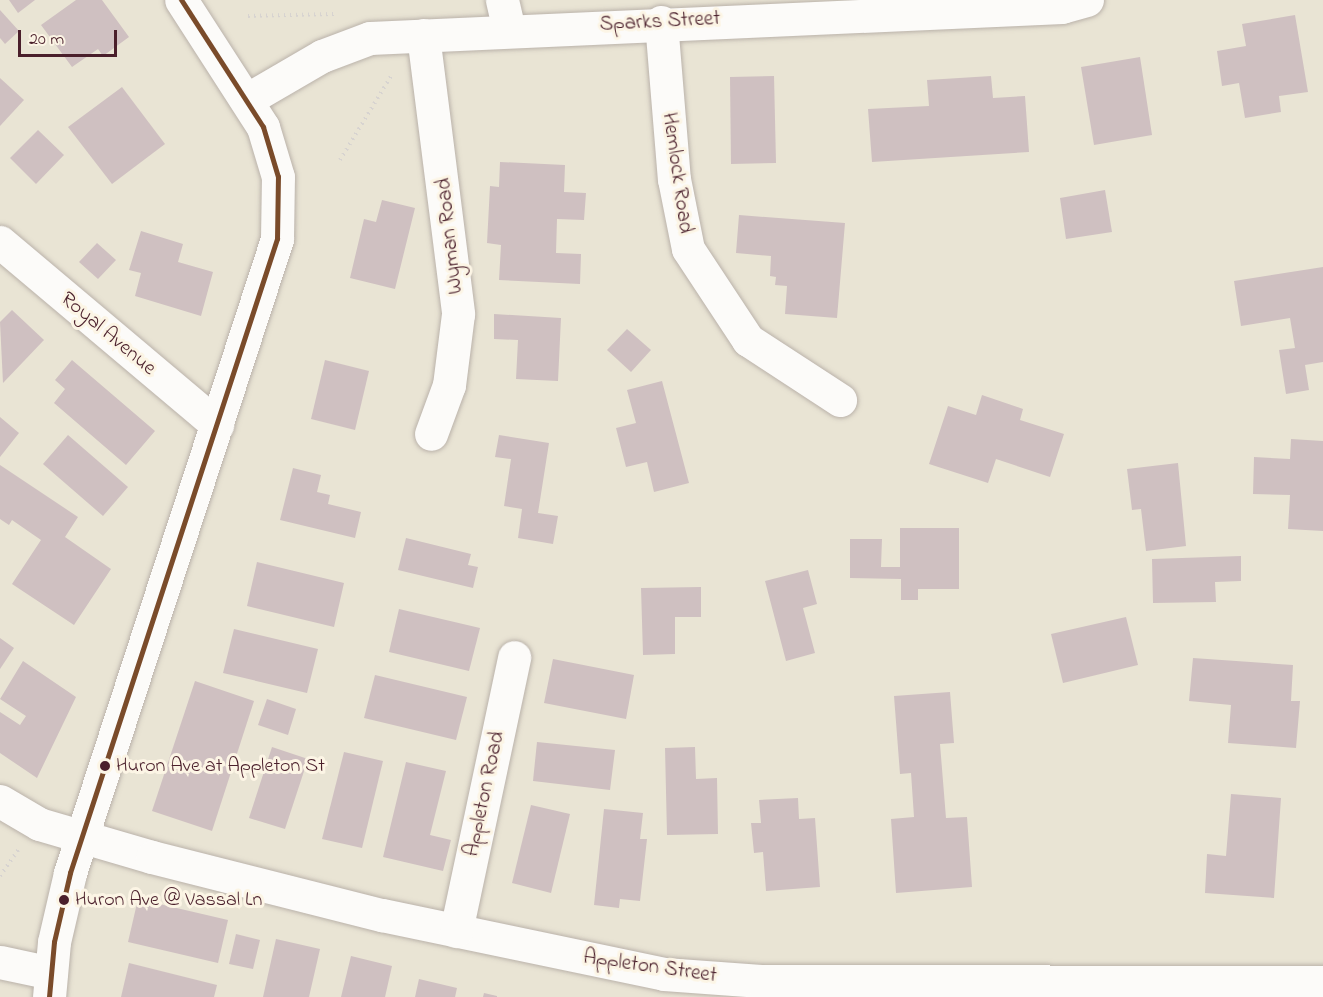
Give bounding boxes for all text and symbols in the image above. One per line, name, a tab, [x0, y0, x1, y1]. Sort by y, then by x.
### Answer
street label: Sparks Street	[599, 6, 721, 38]
scale bar	[21, 18, 120, 56]
text: 20 m	[29, 27, 64, 53]
street label: Hemlock Road	[656, 111, 698, 235]
street label: Wyman Road	[431, 177, 469, 295]
street label: Royal Avenue	[55, 287, 161, 381]
street label: Appleton Road	[459, 729, 511, 859]
place label: Huron Ave at Appleton St	[116, 754, 325, 778]
marker: Huron Ave at Appleton St	[99, 760, 111, 772]
place label: Huron Ave @ Vassal Ln	[75, 888, 262, 912]
marker: Huron Ave @ Vassal Ln	[58, 894, 70, 906]
street label: Appleton Street	[582, 945, 718, 989]

